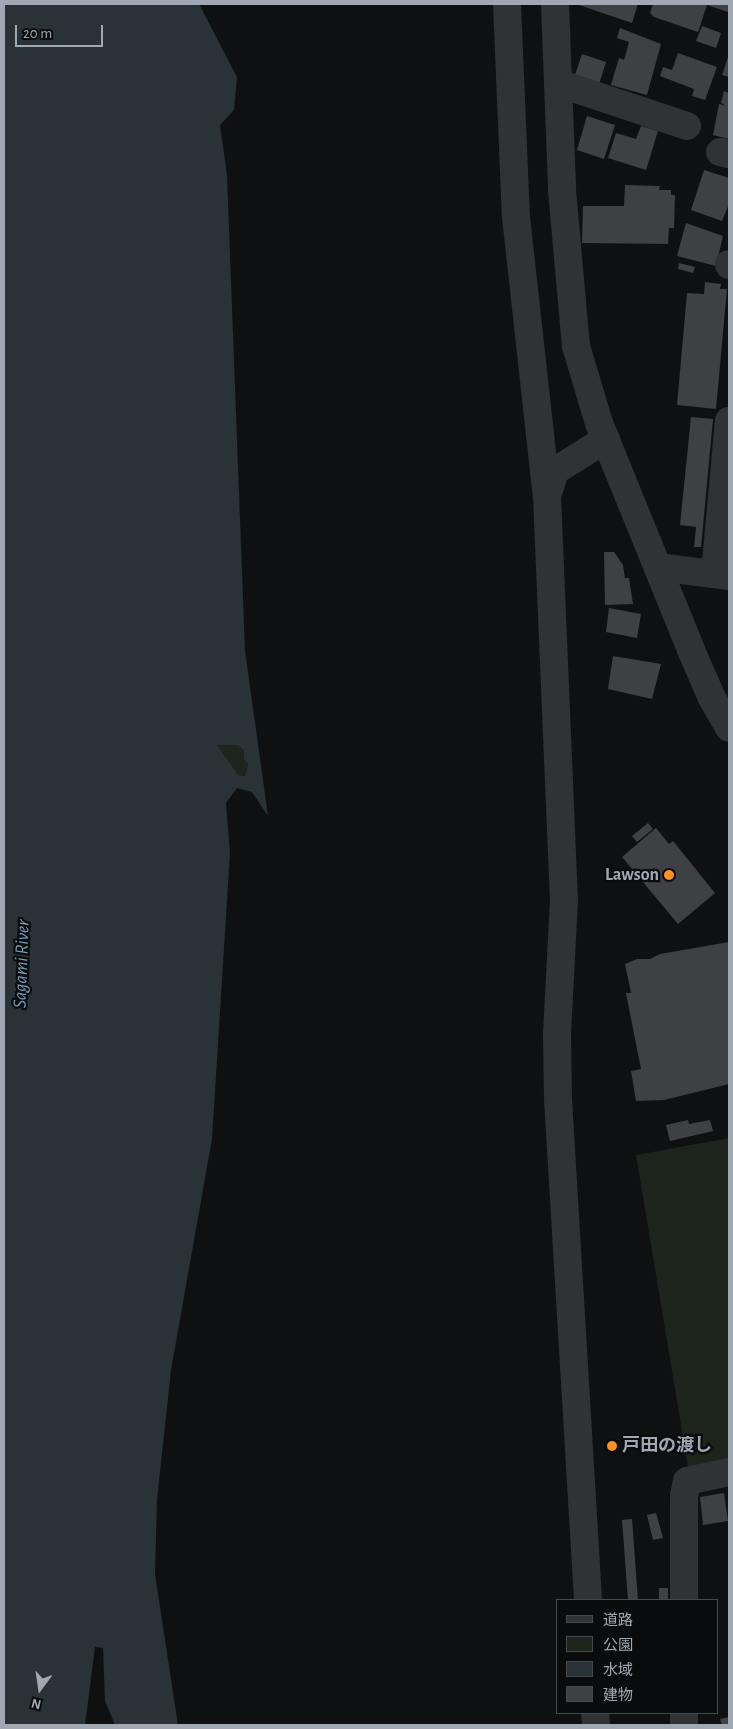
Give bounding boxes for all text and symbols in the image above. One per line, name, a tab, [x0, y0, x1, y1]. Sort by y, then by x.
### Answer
scale bar	[18, 15, 105, 47]
text: 20 m	[23, 26, 52, 41]
place label: Lawson	[605, 864, 659, 886]
marker: Lawson	[663, 869, 675, 881]
water label: Sagami River	[9, 919, 35, 1009]
place label: 戸田の渡し	[622, 1435, 712, 1457]
marker: 戸田の渡し	[606, 1440, 618, 1452]
legend	[556, 1599, 718, 1714]
text: 道路	[603, 1613, 633, 1628]
text: 公園	[603, 1638, 633, 1653]
text: 水域	[603, 1663, 633, 1678]
north arrow	[15, 1664, 65, 1714]
text: 建物	[603, 1688, 633, 1703]
text: N	[30, 1696, 43, 1712]

